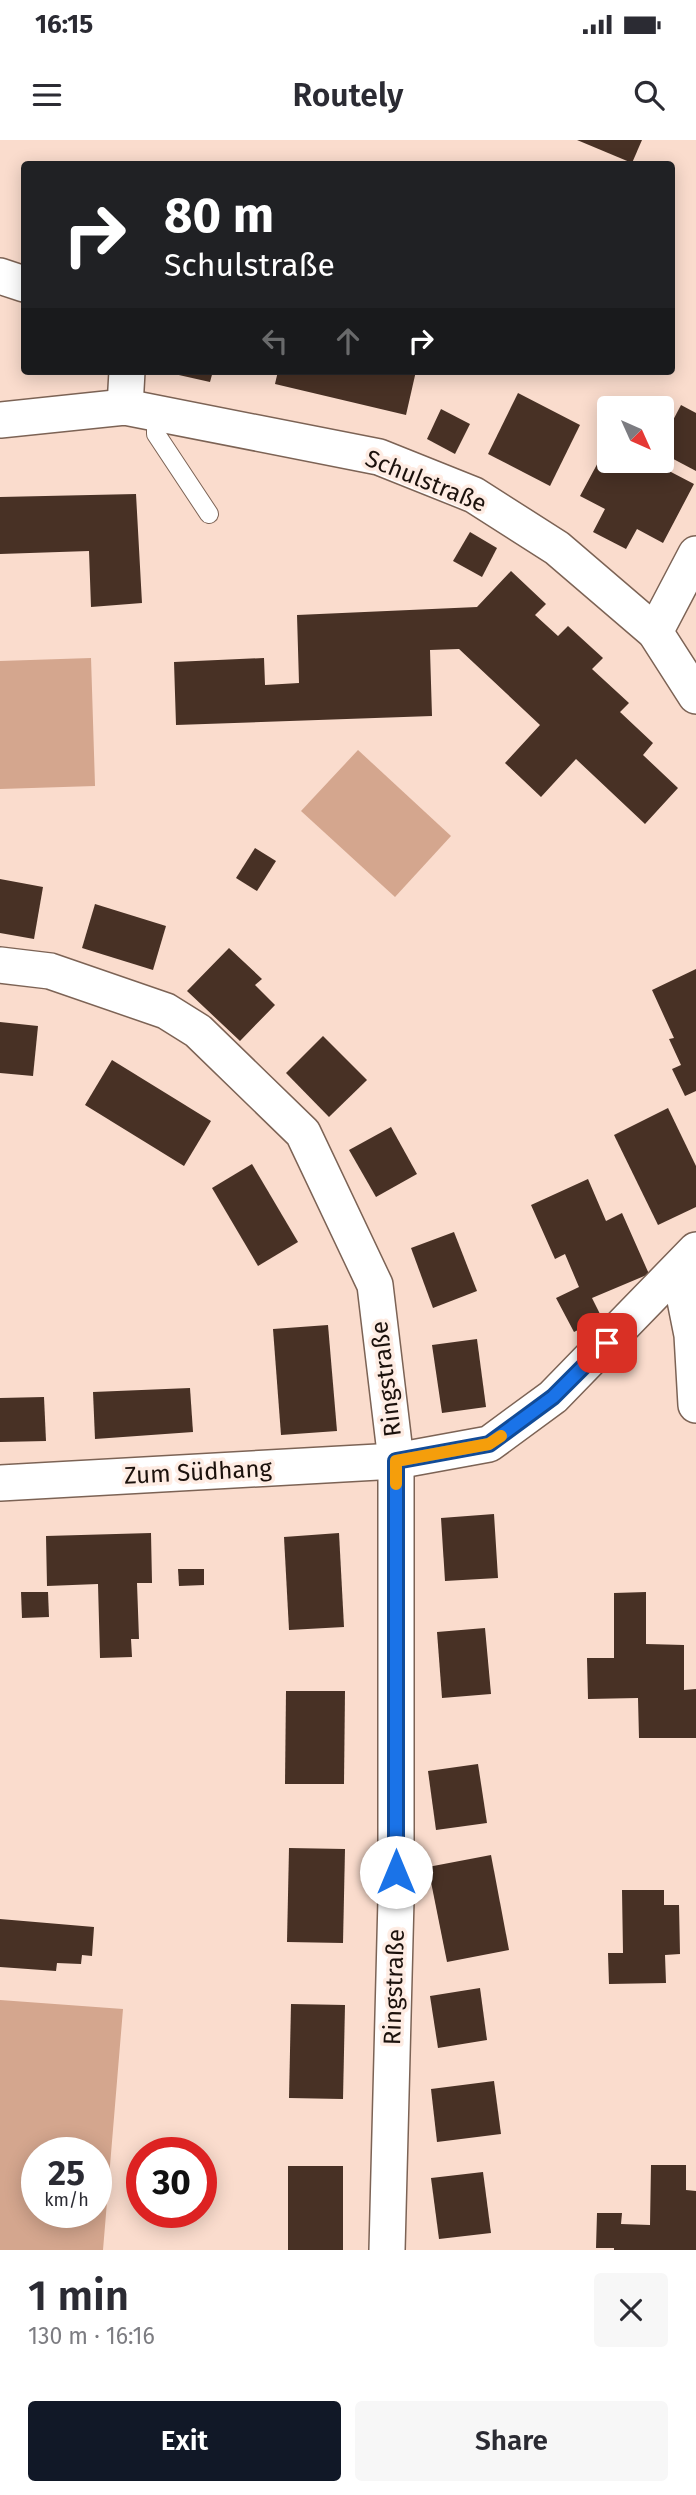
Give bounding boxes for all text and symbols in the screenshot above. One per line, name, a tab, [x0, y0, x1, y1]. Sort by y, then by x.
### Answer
text: 16:15	[35, 9, 93, 40]
icon: menu	[28, 76, 66, 114]
text: Routely	[292, 76, 404, 114]
icon: search	[630, 76, 668, 114]
text: 80 m	[164, 186, 274, 245]
icon: right	[49, 189, 140, 280]
text: Schulstraße	[164, 246, 335, 284]
icon: left	[256, 322, 294, 360]
icon: ahead	[329, 322, 367, 360]
icon: right	[402, 322, 440, 360]
north arrow	[597, 396, 674, 472]
map controls	[597, 396, 674, 473]
street label: Schulstraße	[361, 444, 491, 518]
pin	[577, 1313, 637, 1373]
street label: Ringstraße	[365, 1320, 407, 1438]
icon: arrive	[588, 1324, 626, 1362]
street label: Zum Südhang	[123, 1454, 273, 1490]
position arrow	[359, 1835, 433, 1909]
street label: Ringstraße	[378, 1928, 410, 2046]
speed limit sign: 30	[126, 2137, 217, 2228]
text: 25	[48, 2152, 85, 2194]
text: km/h	[44, 2189, 89, 2211]
text: 1 min	[28, 2271, 129, 2321]
button: close	[594, 2273, 668, 2347]
text: 130 m · 16:16	[28, 2322, 155, 2350]
button: Exit	[28, 2401, 341, 2481]
button: Share	[355, 2401, 668, 2481]

